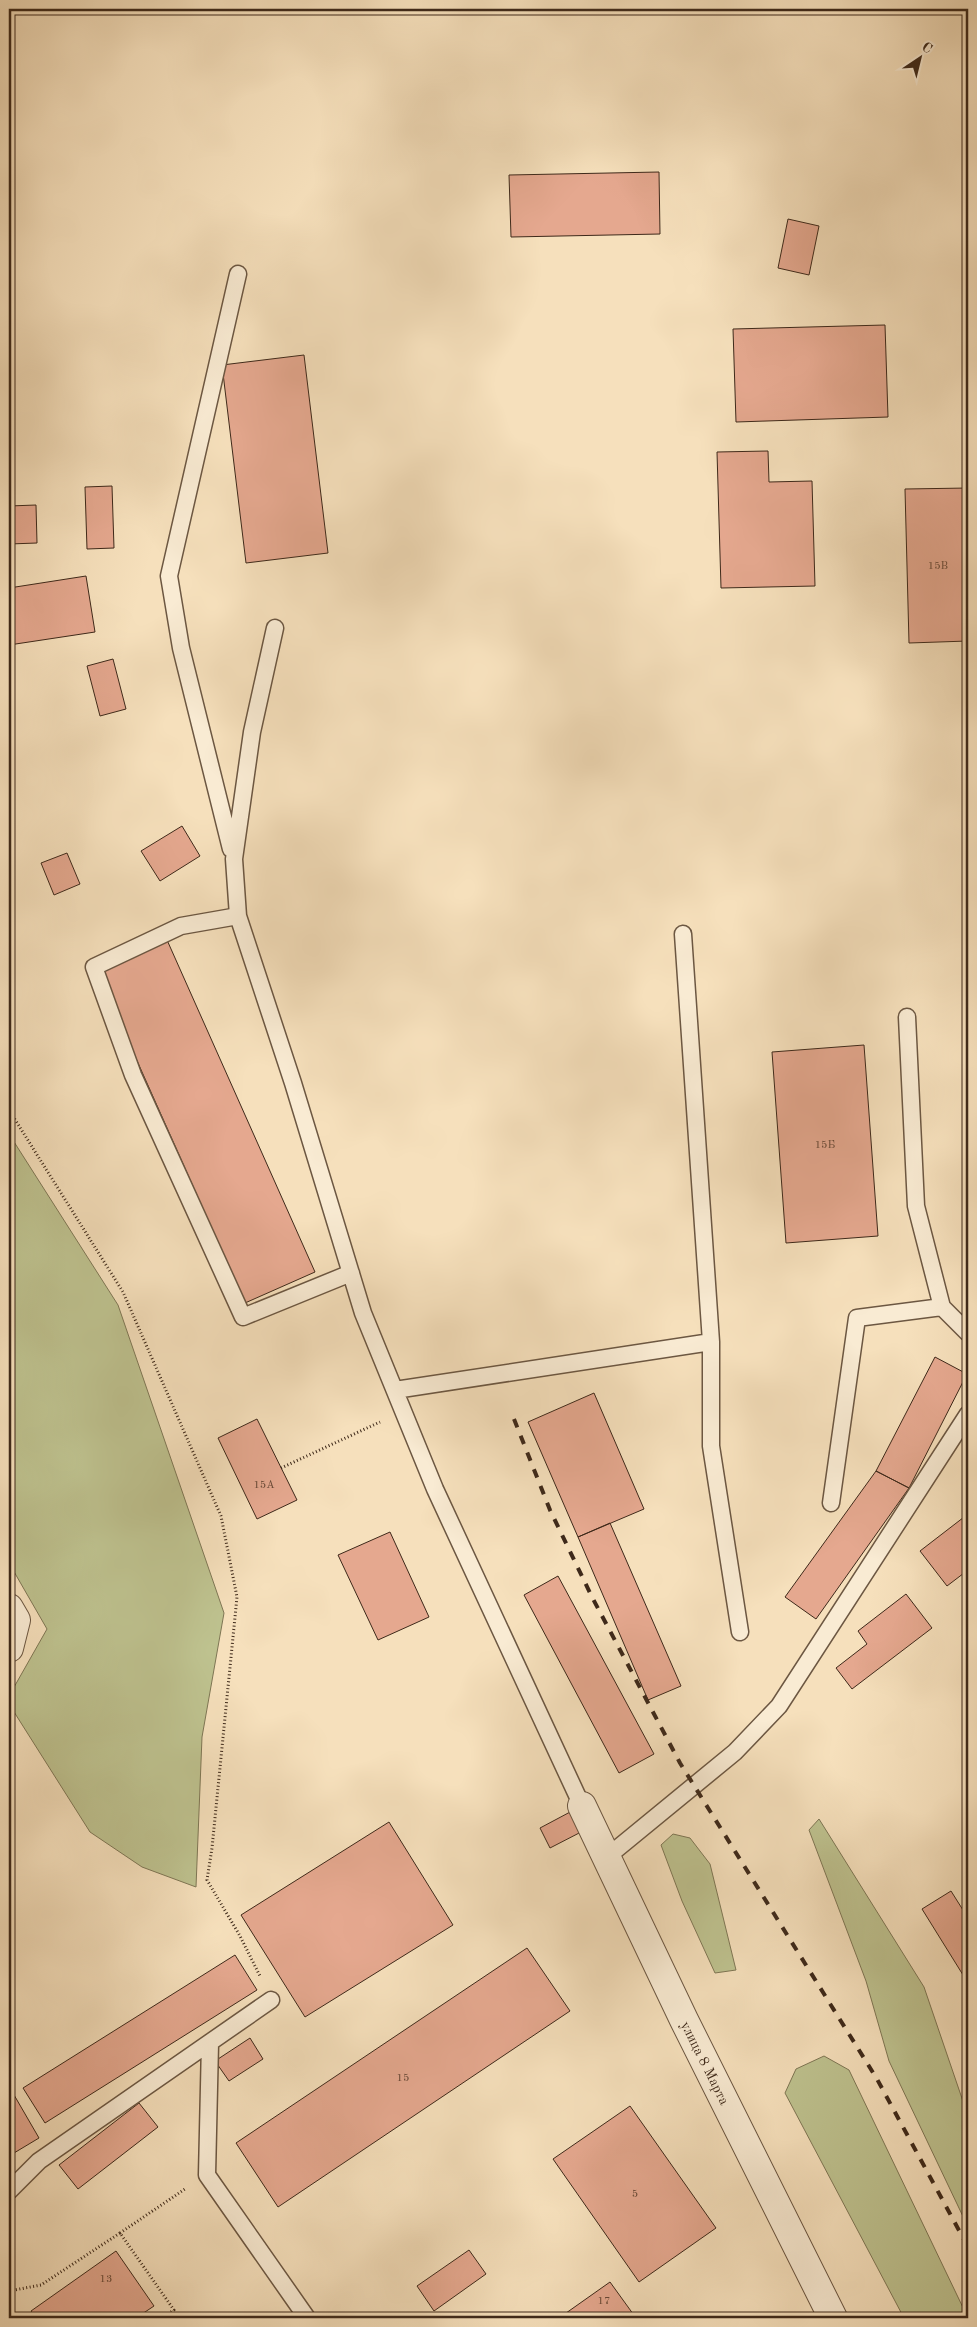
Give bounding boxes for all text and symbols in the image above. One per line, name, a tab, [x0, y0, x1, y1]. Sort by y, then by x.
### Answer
north arrow	[894, 32, 944, 82]
text: С	[919, 40, 935, 57]
house number: 15В	[928, 561, 948, 572]
house number: 15Б	[815, 1140, 835, 1151]
house number: 15А	[253, 1480, 275, 1491]
street label: улица 8 Марта	[678, 2019, 731, 2107]
house number: 15	[397, 2073, 409, 2084]
house number: 5	[632, 2189, 638, 2200]
house number: 13	[100, 2274, 112, 2285]
house number: 17	[598, 2296, 610, 2307]

